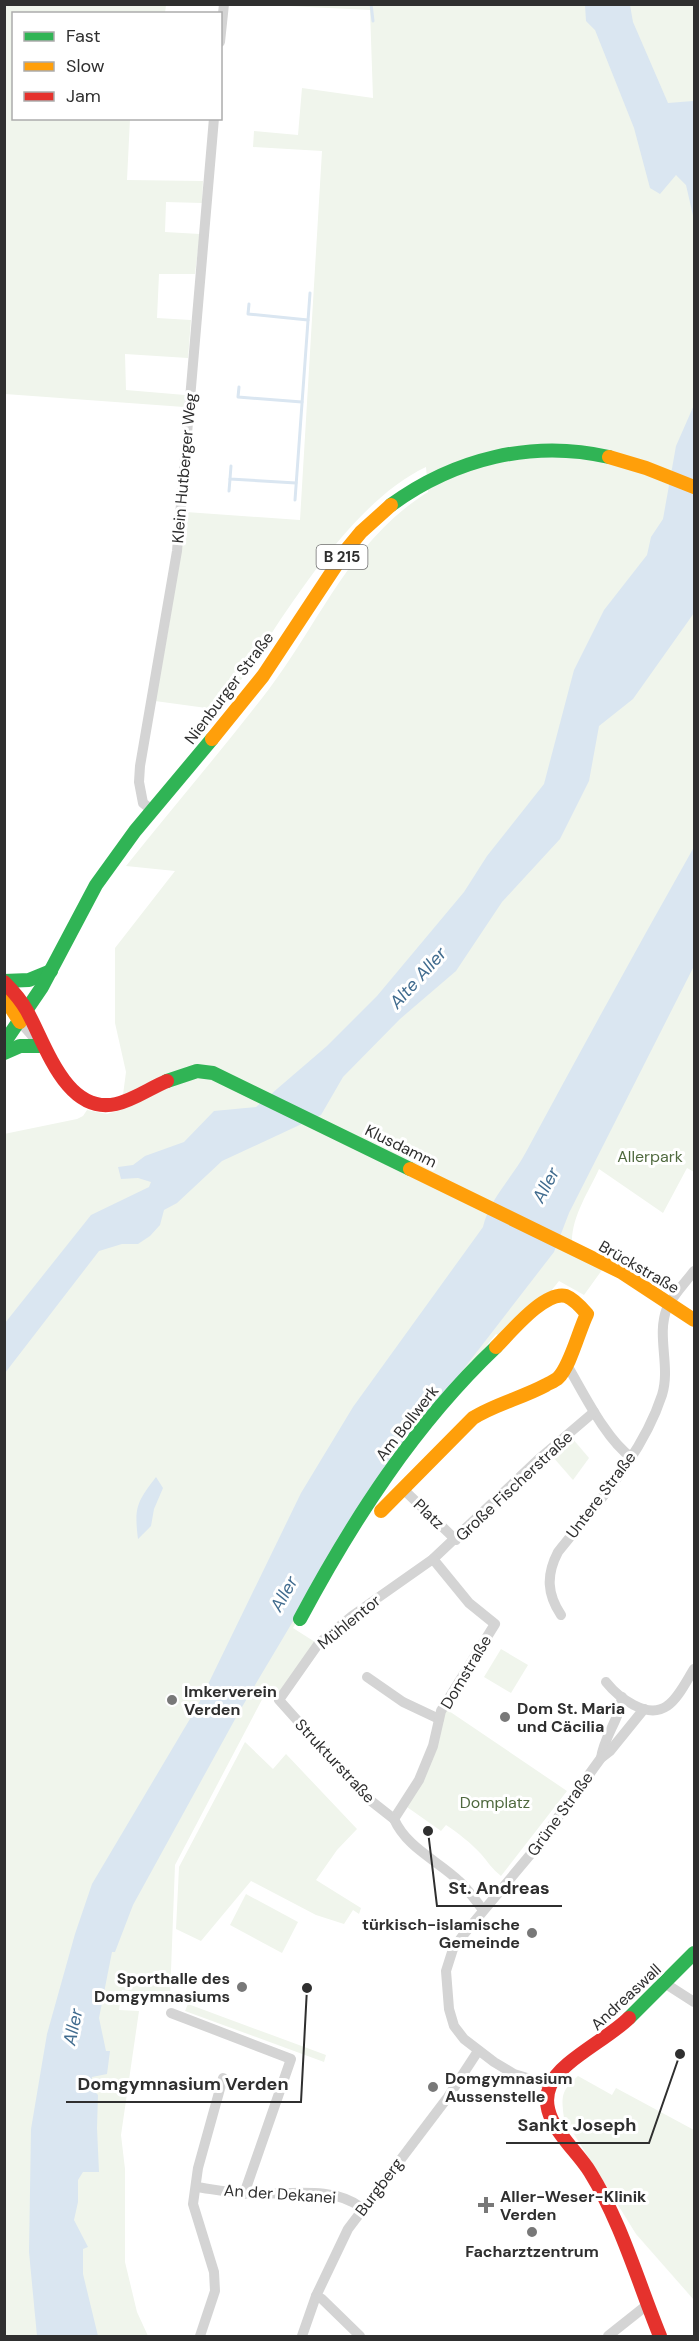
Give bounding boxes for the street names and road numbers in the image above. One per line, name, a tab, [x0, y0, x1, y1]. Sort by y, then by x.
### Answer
street label: Klein Hutberger Weg	[167, 392, 201, 544]
road number: B 215	[316, 545, 368, 569]
street label: Nienburger Straße	[180, 628, 278, 748]
street label: Klusdamm	[362, 1120, 440, 1172]
street label: Brückstraße	[595, 1236, 683, 1298]
street label: Am Bollwerk	[371, 1381, 443, 1465]
street label: Große Fischerstraße	[451, 1426, 577, 1546]
street label: Untere Straße	[562, 1447, 640, 1543]
street label: Platz	[409, 1494, 449, 1534]
street label: Mühlentor	[313, 1590, 385, 1654]
street label: Domstraße	[436, 1631, 496, 1713]
street label: Strukturstraße	[290, 1714, 380, 1808]
street label: Grüne Straße	[522, 1768, 598, 1860]
street label: Andreaswall	[586, 1959, 666, 2035]
street label: Burgberg	[350, 2154, 408, 2220]
street label: An der Dekanei	[223, 2180, 337, 2208]

